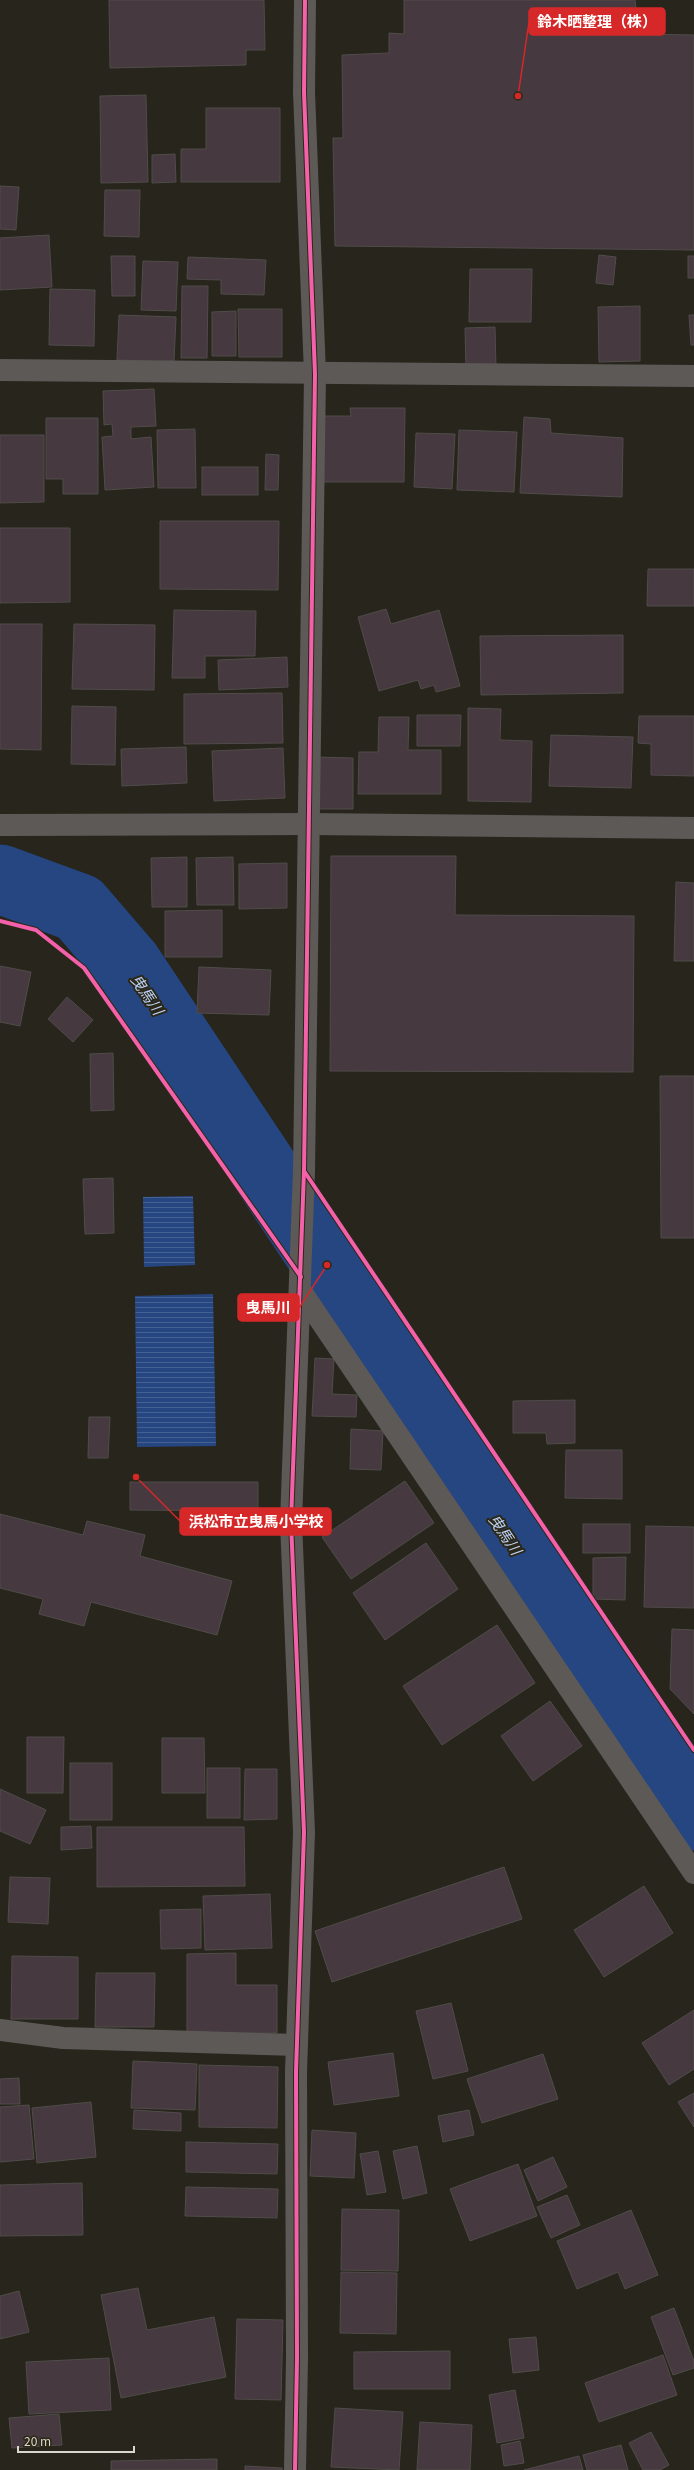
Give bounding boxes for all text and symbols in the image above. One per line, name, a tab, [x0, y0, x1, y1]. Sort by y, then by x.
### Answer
callout: 鈴木晒整理（株）	[529, 8, 665, 35]
text: 鈴木晒整理（株）	[537, 10, 657, 31]
water label: 曳馬川	[127, 969, 170, 1020]
callout: 曳馬川	[238, 1294, 299, 1321]
text: 曳馬川	[245, 1296, 291, 1317]
callout: 浜松市立曳馬小学校	[180, 1508, 331, 1535]
water label: 曳馬川	[485, 1509, 528, 1560]
text: 浜松市立曳馬小学校	[188, 1510, 324, 1531]
scale bar	[18, 2428, 134, 2454]
text: 20 m	[24, 2432, 51, 2449]

